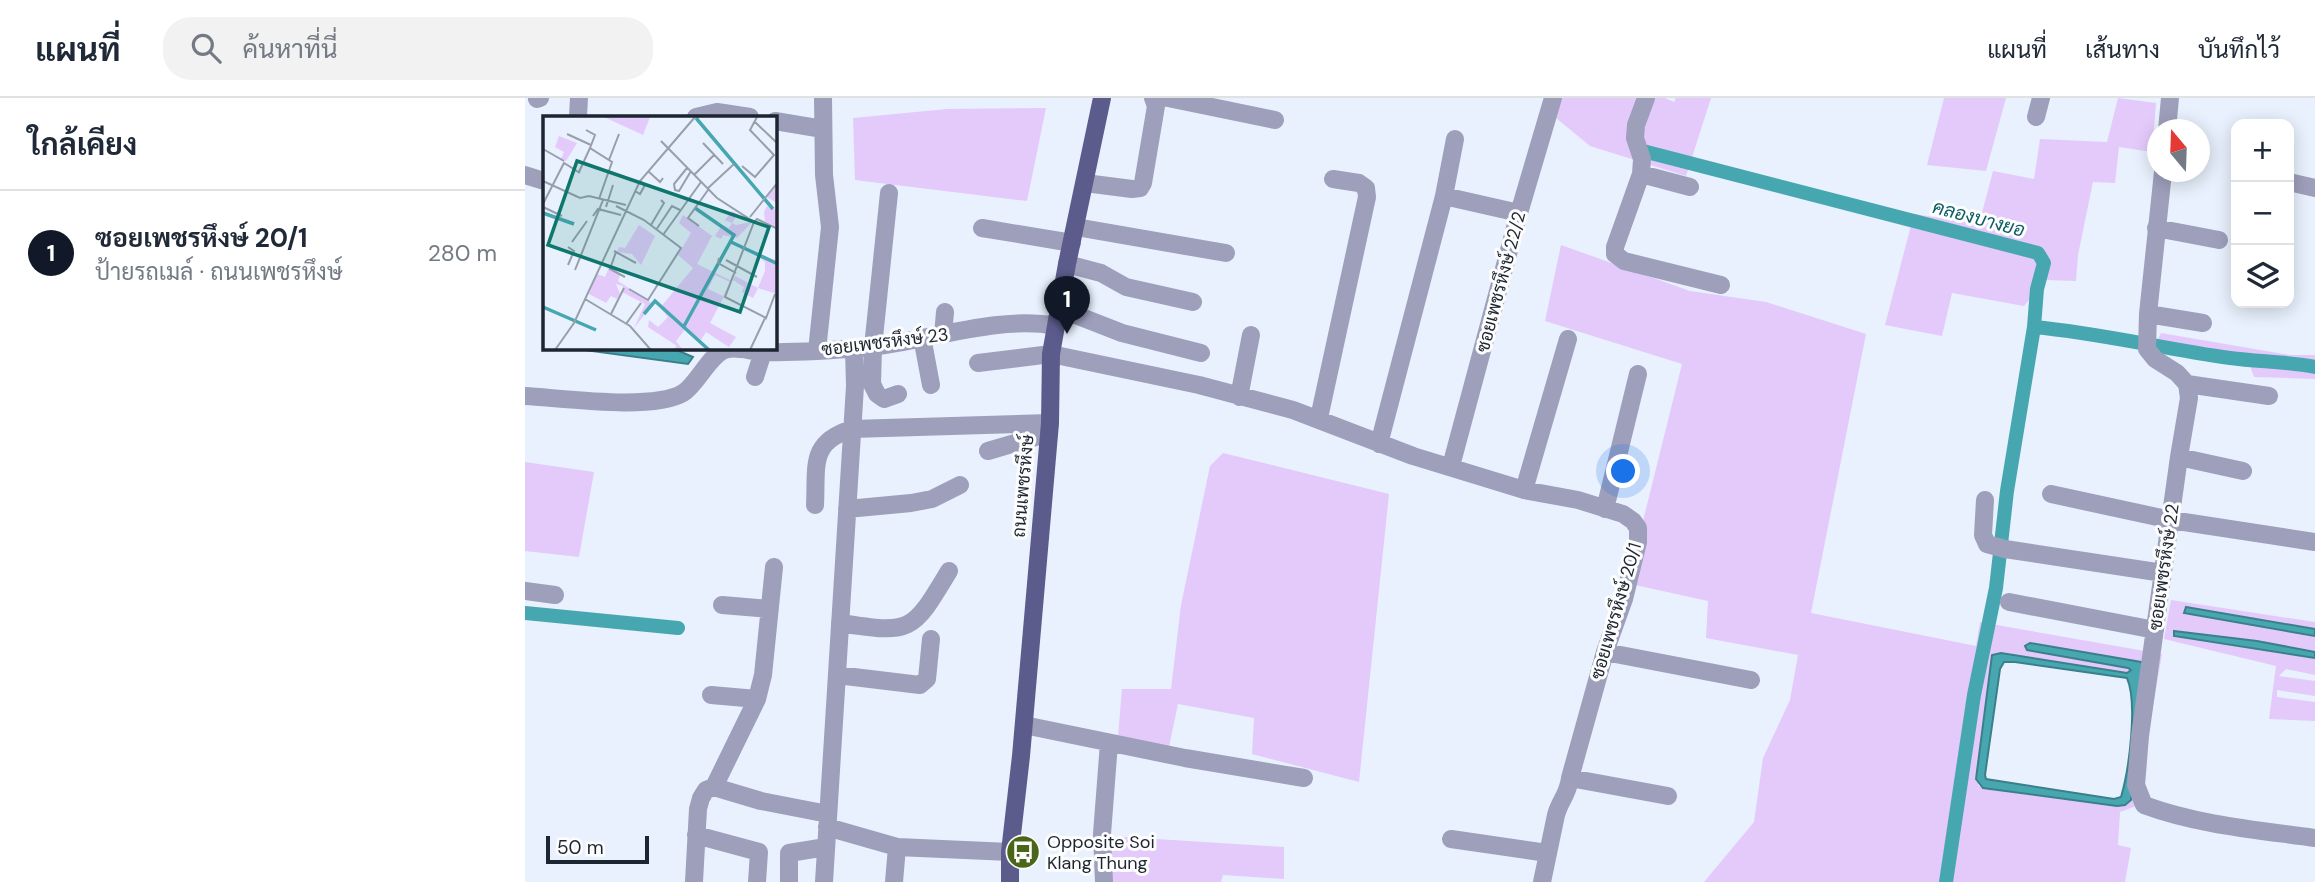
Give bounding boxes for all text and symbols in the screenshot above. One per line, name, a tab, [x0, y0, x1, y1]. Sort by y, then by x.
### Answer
search box	[163, 17, 653, 80]
text: แผนที่	[35, 28, 121, 71]
icon: search	[187, 29, 225, 67]
text: ค้นหาที่นี่	[243, 32, 338, 66]
text: แผนที่	[1987, 34, 2047, 65]
text: เส้นทาง	[2085, 34, 2160, 65]
text: บันทึกไว้	[2198, 34, 2280, 65]
inset map	[543, 116, 777, 350]
north arrow	[2147, 119, 2210, 182]
map controls	[2231, 119, 2294, 308]
button: +	[2231, 119, 2294, 182]
text: ใกล้เคียง	[28, 125, 137, 164]
button: −	[2231, 182, 2294, 245]
water label: คลองบางยอ	[1930, 194, 2028, 243]
street label: ซอยเพชรหึงษ์ 22/2	[1470, 209, 1531, 355]
text: ซอยเพชรหึงษ์ 20/1	[95, 221, 308, 255]
text: 1	[47, 238, 55, 268]
text: 280 m	[428, 238, 497, 268]
button: layers	[2231, 245, 2294, 308]
text: ป้ายรถเมล์ · ถนนเพชรหึงษ์	[95, 257, 342, 287]
pin: 1	[1044, 276, 1090, 334]
street label: ซอยเพชรหึงษ์ 23	[820, 321, 950, 362]
street label: ถนนเพชรหึงษ์	[1006, 433, 1040, 539]
your location	[1606, 454, 1640, 488]
street label: ซอยเพชรหึงษ์ 22	[2142, 502, 2185, 632]
street label: ซอยเพชรหึงษ์ 20/1	[1584, 540, 1647, 682]
place label: Opposite Soi Klang Thung	[1047, 830, 1155, 875]
scale bar	[546, 833, 649, 865]
bus stop icon: Opposite Soi Klang Thung	[1004, 833, 1042, 871]
text: 50 m	[557, 835, 604, 860]

